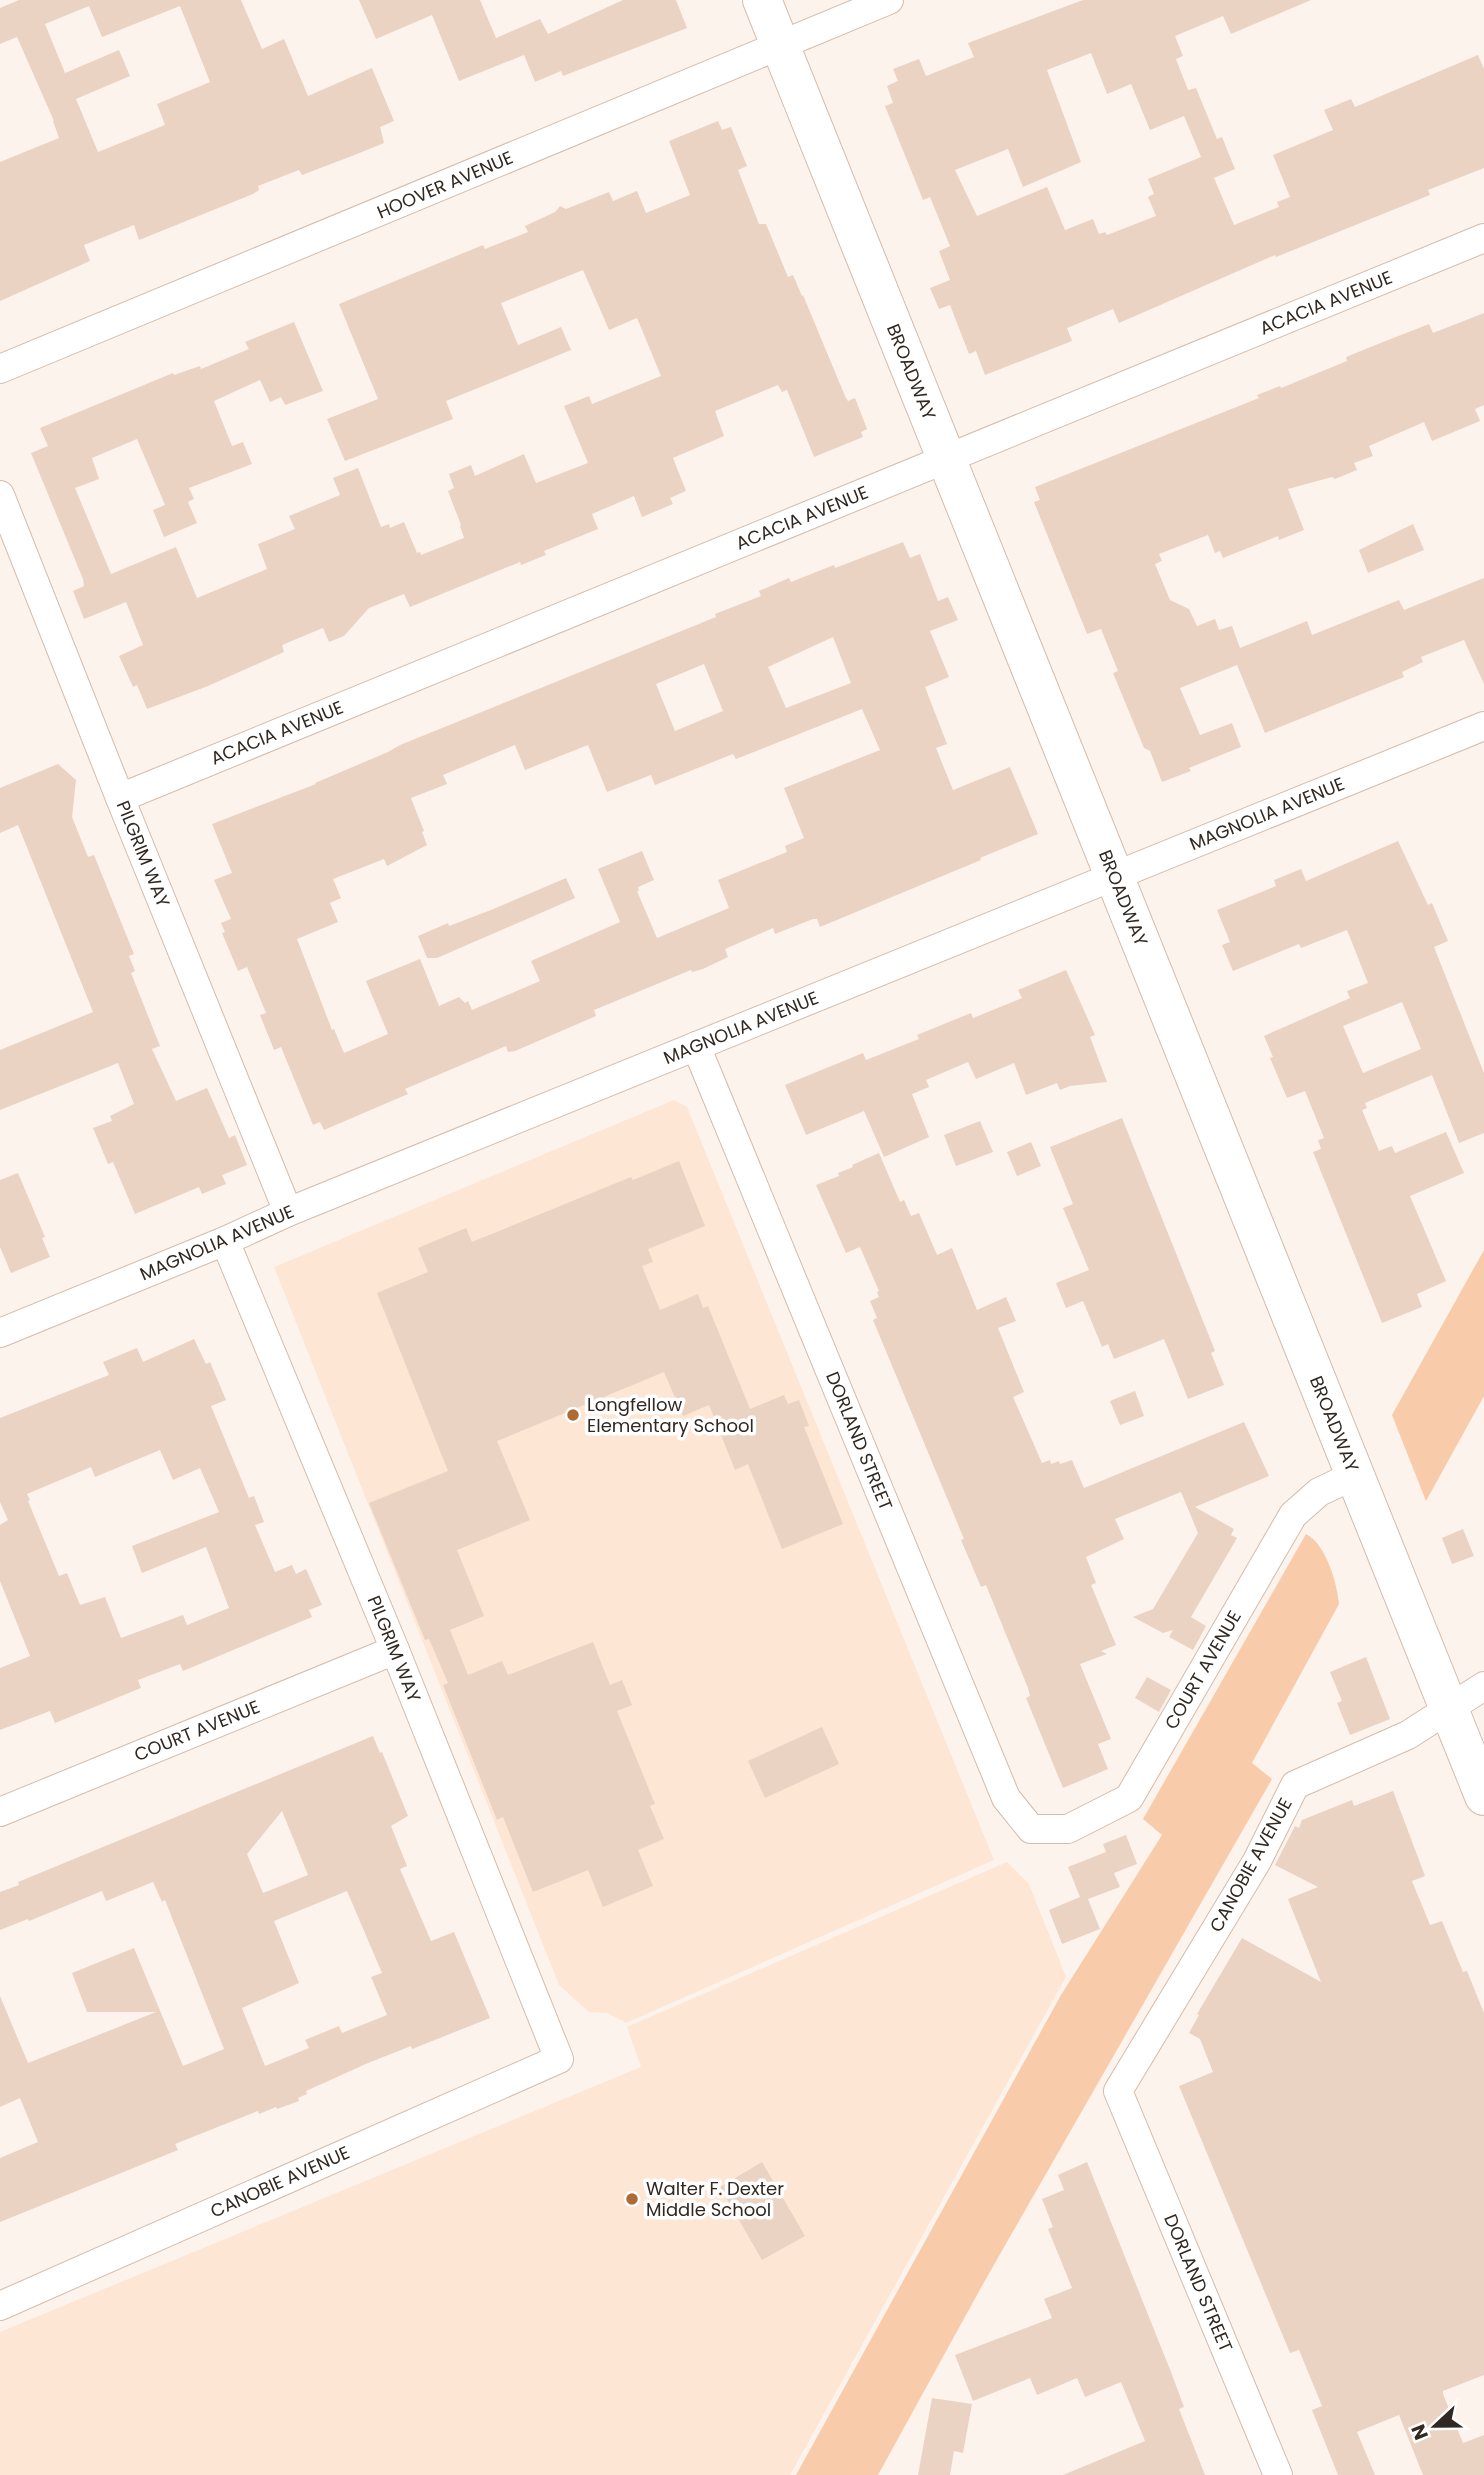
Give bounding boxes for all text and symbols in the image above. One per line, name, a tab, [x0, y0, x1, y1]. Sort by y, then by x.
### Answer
street label: HOOVER AVENUE	[373, 145, 517, 224]
street label: ACACIA AVENUE	[1256, 265, 1396, 341]
street label: BROADWAY	[881, 320, 942, 424]
street label: ACACIA AVENUE	[732, 480, 872, 556]
street label: ACACIA AVENUE	[207, 695, 347, 771]
street label: MAGNOLIA AVENUE	[1186, 771, 1348, 856]
street label: PILGRIM WAY	[111, 797, 176, 911]
street label: BROADWAY	[1093, 846, 1154, 950]
street label: MAGNOLIA AVENUE	[660, 985, 822, 1070]
street label: MAGNOLIA AVENUE	[136, 1199, 298, 1286]
street label: DORLAND STREET	[820, 1368, 899, 1514]
street label: BROADWAY	[1304, 1372, 1365, 1476]
place label: Longfellow Elementary School	[587, 1392, 754, 1438]
marker: Longfellow Elementary School	[565, 1407, 581, 1423]
street label: PILGRIM WAY	[362, 1592, 427, 1706]
street label: COURT AVENUE	[1158, 1606, 1247, 1734]
street label: COURT AVENUE	[130, 1694, 263, 1767]
street label: CANOBIE AVENUE	[1203, 1793, 1298, 1936]
street label: CANOBIE AVENUE	[206, 2140, 353, 2223]
place label: Walter F. Dexter Middle School	[646, 2176, 784, 2222]
marker: Walter F. Dexter Middle School	[624, 2191, 640, 2207]
street label: DORLAND STREET	[1158, 2210, 1239, 2356]
north arrow	[1400, 2391, 1470, 2461]
text: N	[1405, 2420, 1435, 2444]

